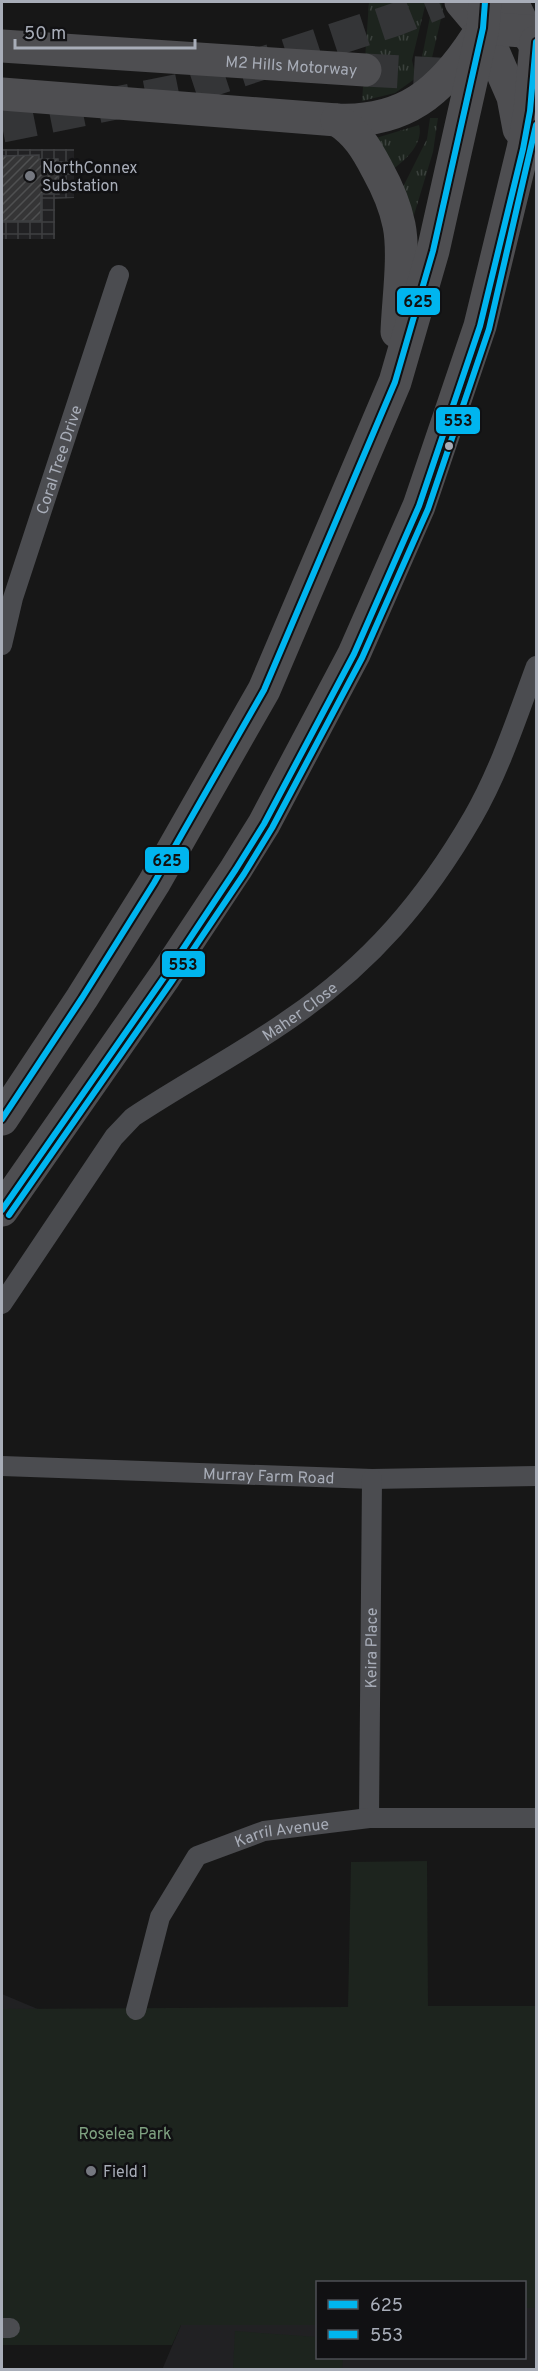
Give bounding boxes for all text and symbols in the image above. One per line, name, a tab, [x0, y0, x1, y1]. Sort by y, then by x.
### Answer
scale bar	[15, 12, 195, 50]
text: 50 m	[24, 23, 66, 46]
street label: M2 Hills Motorway	[225, 53, 358, 81]
place label: NorthConnex Substation	[42, 159, 138, 197]
marker: NorthConnex Substation	[23, 169, 37, 183]
line badge: 625	[396, 287, 441, 316]
text: 625	[403, 293, 433, 313]
street label: Coral Tree Drive	[33, 403, 88, 517]
line badge: 553	[435, 406, 481, 435]
text: 553	[443, 412, 473, 432]
unlabelled marker	[443, 440, 455, 452]
line badge: 625	[144, 846, 190, 874]
text: 625	[152, 852, 182, 872]
line badge: 553	[161, 950, 206, 978]
text: 553	[168, 956, 198, 976]
street label: Maher Close	[259, 979, 343, 1047]
street label: Murray Farm Road	[203, 1465, 335, 1490]
street label: Keira Place	[362, 1608, 383, 1688]
street label: Karril Avenue	[232, 1815, 330, 1853]
park label: Roselea Park	[79, 2125, 171, 2145]
place label: Field 1	[103, 2163, 148, 2183]
marker: Field 1	[84, 2164, 98, 2178]
legend	[316, 2281, 526, 2359]
text: 625	[370, 2295, 403, 2318]
text: 553	[370, 2325, 403, 2348]

